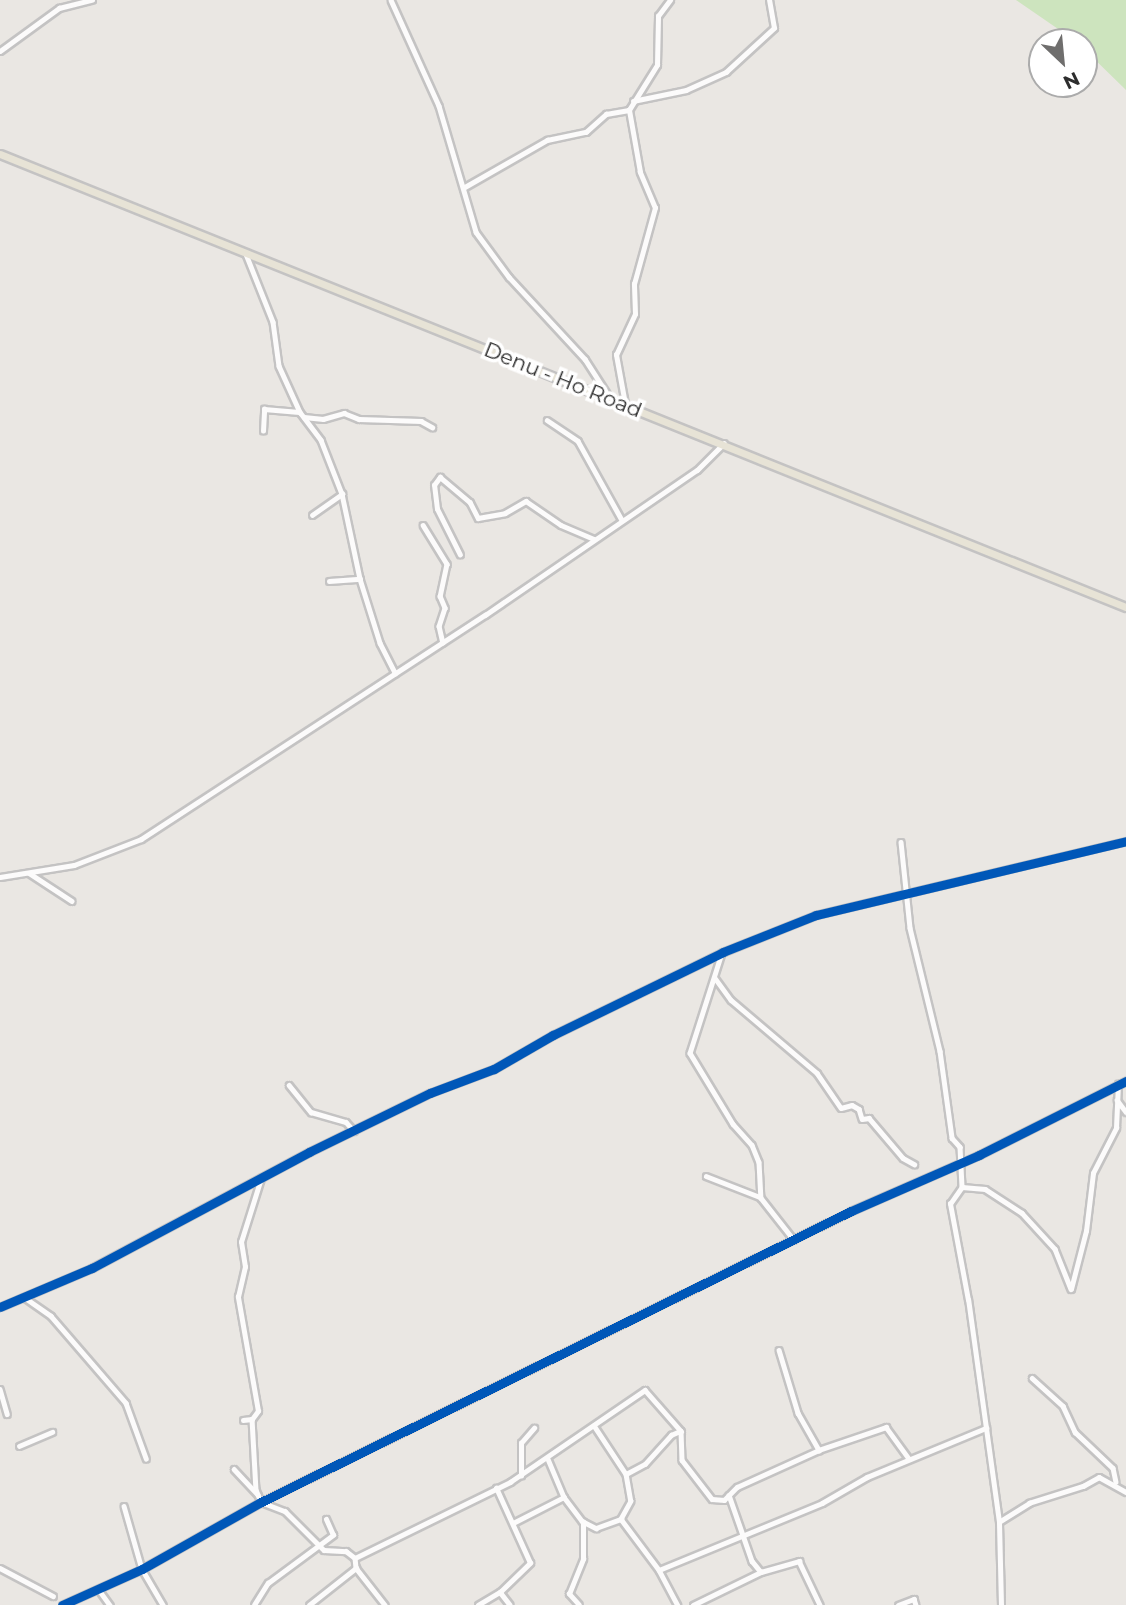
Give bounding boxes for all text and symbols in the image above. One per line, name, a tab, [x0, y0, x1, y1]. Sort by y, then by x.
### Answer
north arrow	[1028, 28, 1098, 98]
text: N	[1060, 67, 1083, 94]
street label: Denu - Ho Road	[480, 337, 646, 423]

